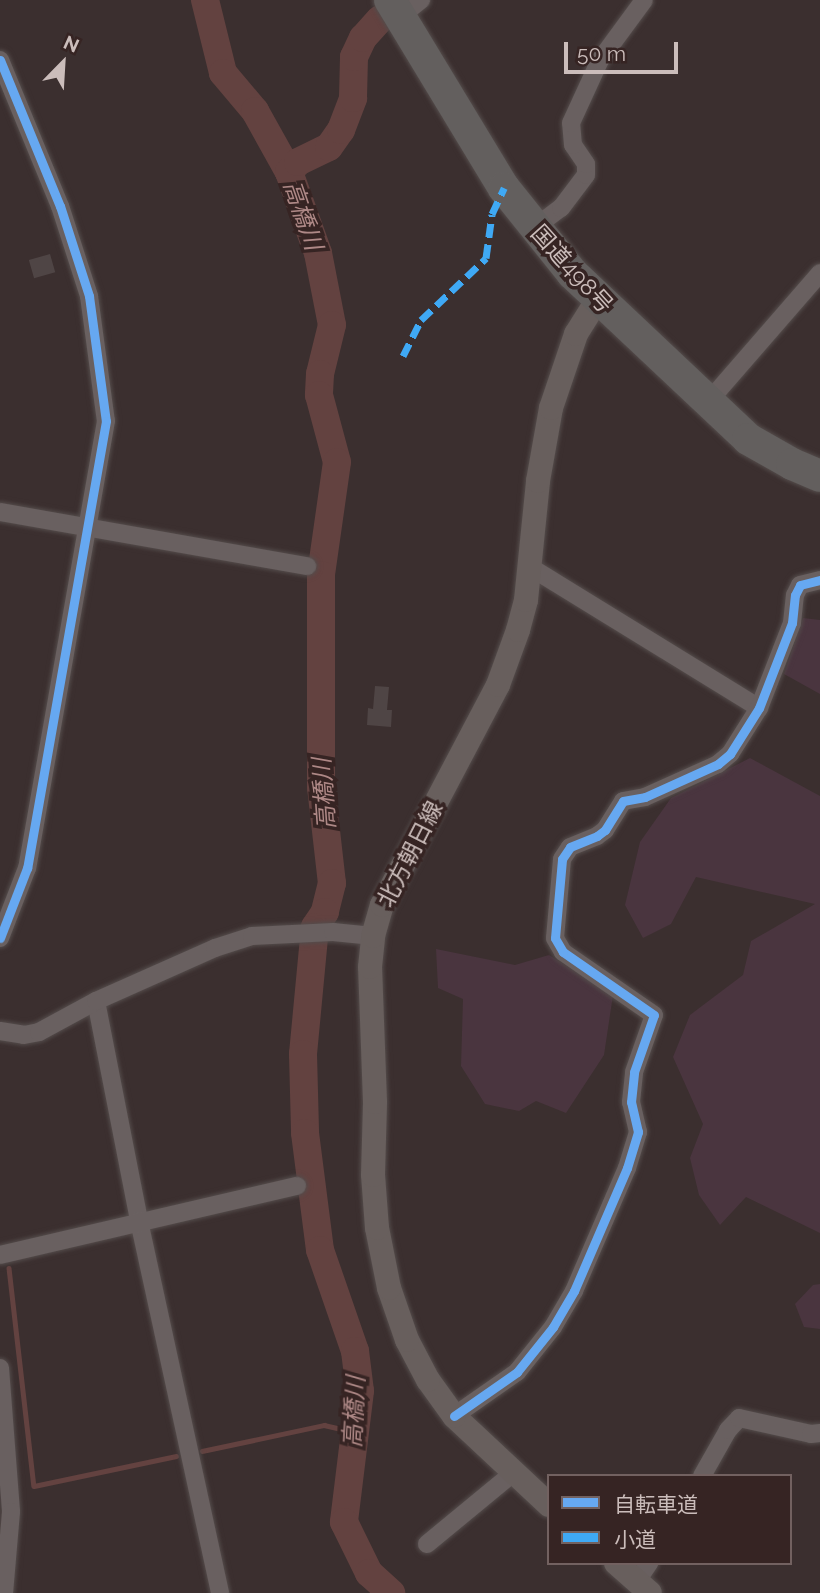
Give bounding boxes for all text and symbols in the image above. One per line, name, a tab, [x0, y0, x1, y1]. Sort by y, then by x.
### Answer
north arrow	[28, 28, 98, 98]
scale bar	[568, 28, 682, 72]
text: N	[60, 31, 83, 57]
text: 50 m	[577, 41, 626, 66]
water label: 高橋川	[278, 176, 328, 254]
street label: 国道498号	[525, 219, 619, 319]
water label: 高橋川	[307, 757, 341, 831]
street label: 北方朝日線	[372, 797, 448, 911]
water label: 高橋川	[338, 1375, 370, 1449]
legend	[547, 1474, 792, 1565]
text: 自転車道	[614, 1492, 698, 1517]
text: 小道	[614, 1527, 656, 1552]

